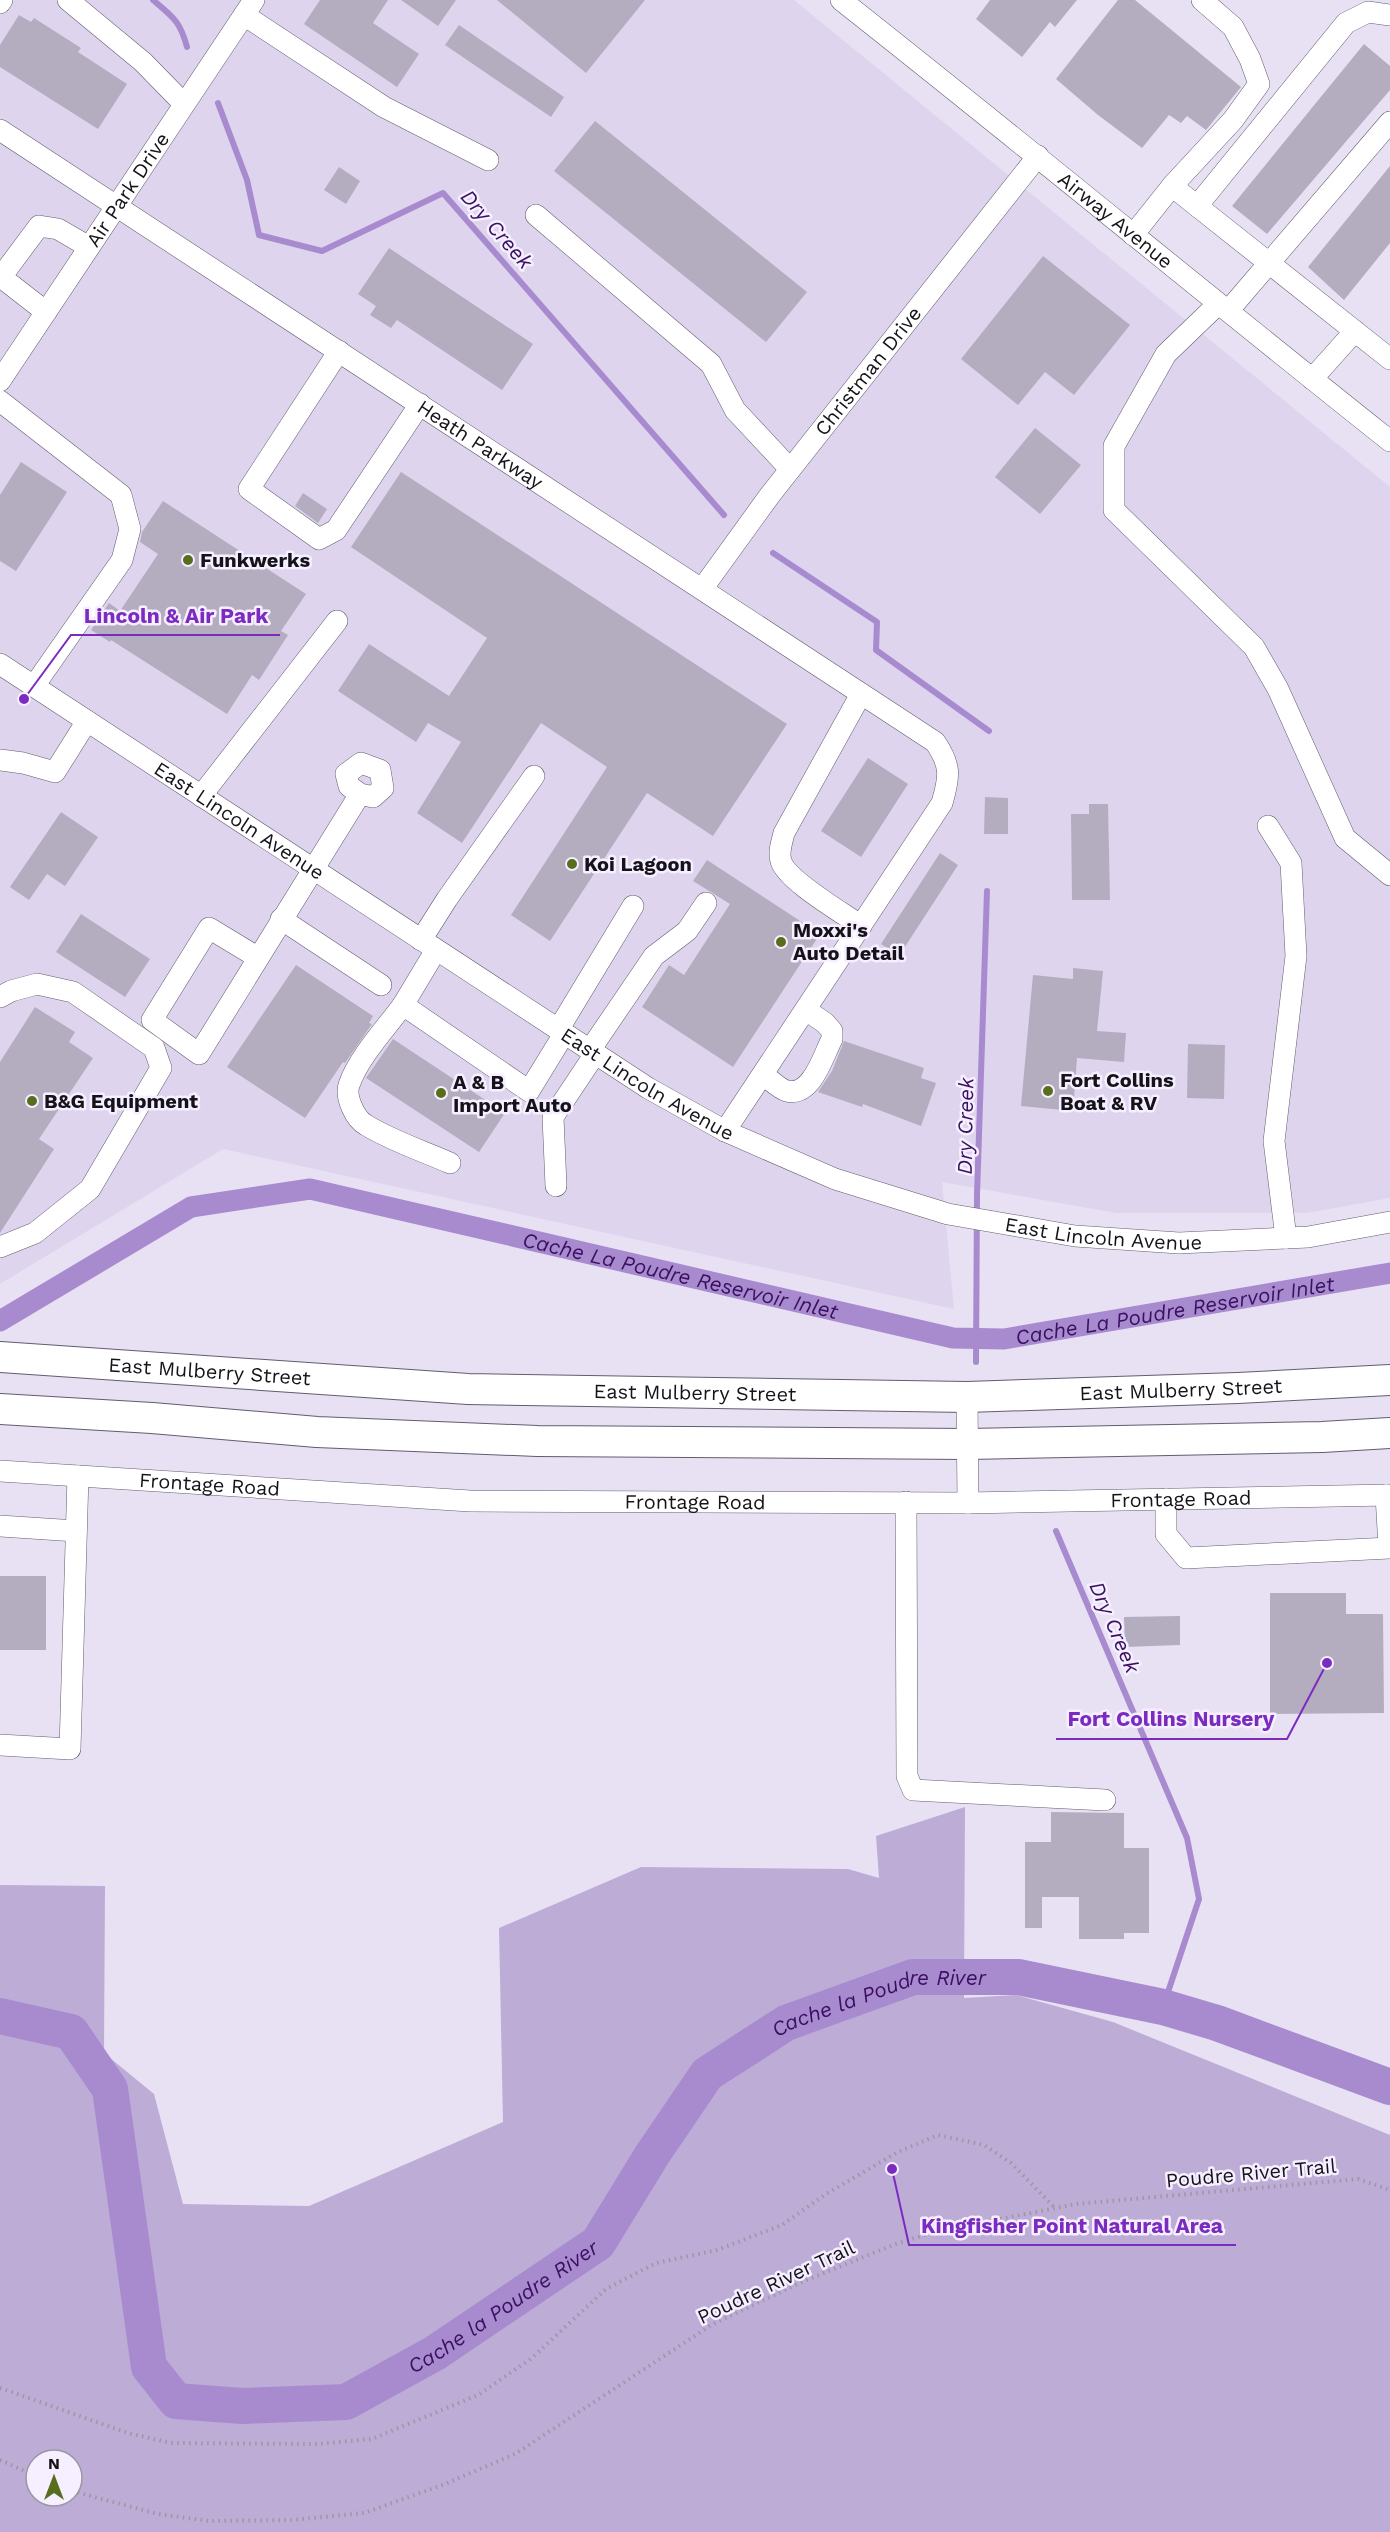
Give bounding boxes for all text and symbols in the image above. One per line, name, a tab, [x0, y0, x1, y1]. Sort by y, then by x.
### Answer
street label: Air Park Drive	[81, 128, 174, 251]
street label: Airway Avenue	[1053, 167, 1178, 274]
water label: Dry Creek	[456, 184, 539, 274]
street label: Christman Drive	[810, 302, 926, 440]
street label: Heath Parkway	[413, 395, 548, 495]
place label: Funkwerks	[200, 548, 310, 572]
marker: Funkwerks	[181, 553, 195, 567]
callout: Lincoln & Air Park	[71, 596, 280, 635]
text: Lincoln & Air Park	[84, 603, 269, 628]
street label: East Lincoln Avenue	[150, 756, 329, 885]
place label: Koi Lagoon	[584, 852, 692, 876]
marker: Koi Lagoon	[565, 857, 579, 871]
place label: Moxxi's Auto Detail	[793, 918, 904, 965]
marker: Moxxi's Auto Detail	[774, 935, 788, 949]
street label: East Lincoln Avenue	[557, 1022, 738, 1145]
place label: Fort Collins Boat & RV	[1060, 1068, 1174, 1115]
place label: A & B Import Auto	[453, 1070, 572, 1117]
water label: Dry Creek	[952, 1077, 978, 1175]
marker: Fort Collins Boat & RV	[1041, 1084, 1055, 1098]
marker: A & B Import Auto	[434, 1086, 448, 1100]
place label: B&G Equipment	[44, 1089, 198, 1113]
marker: B&G Equipment	[25, 1094, 39, 1108]
street label: East Lincoln Avenue	[1003, 1212, 1203, 1255]
water label: Cache La Poudre Reservoir Inlet	[520, 1226, 841, 1324]
water label: Cache La Poudre Reservoir Inlet	[1013, 1270, 1337, 1349]
street label: East Mulberry Street	[108, 1352, 312, 1390]
street label: East Mulberry Street	[1079, 1374, 1283, 1405]
street label: East Mulberry Street	[593, 1379, 797, 1406]
street label: Frontage Road	[138, 1468, 281, 1501]
street label: Frontage Road	[1110, 1486, 1252, 1512]
street label: Frontage Road	[624, 1490, 766, 1514]
water label: Dry Creek	[1084, 1577, 1146, 1677]
callout: Fort Collins Nursery	[1056, 1700, 1287, 1739]
text: Fort Collins Nursery	[1068, 1706, 1275, 1731]
water label: Cache la Poudre River	[766, 1965, 987, 2042]
street label: Poudre River Trail	[1165, 2154, 1337, 2192]
callout: Kingfisher Point Natural Area	[909, 2206, 1236, 2245]
text: Kingfisher Point Natural Area	[921, 2213, 1224, 2238]
water label: Cache la Poudre River	[403, 2234, 603, 2378]
street label: Poudre River Trail	[693, 2235, 859, 2329]
north arrow	[24, 2448, 84, 2508]
text: N	[48, 2454, 60, 2473]

